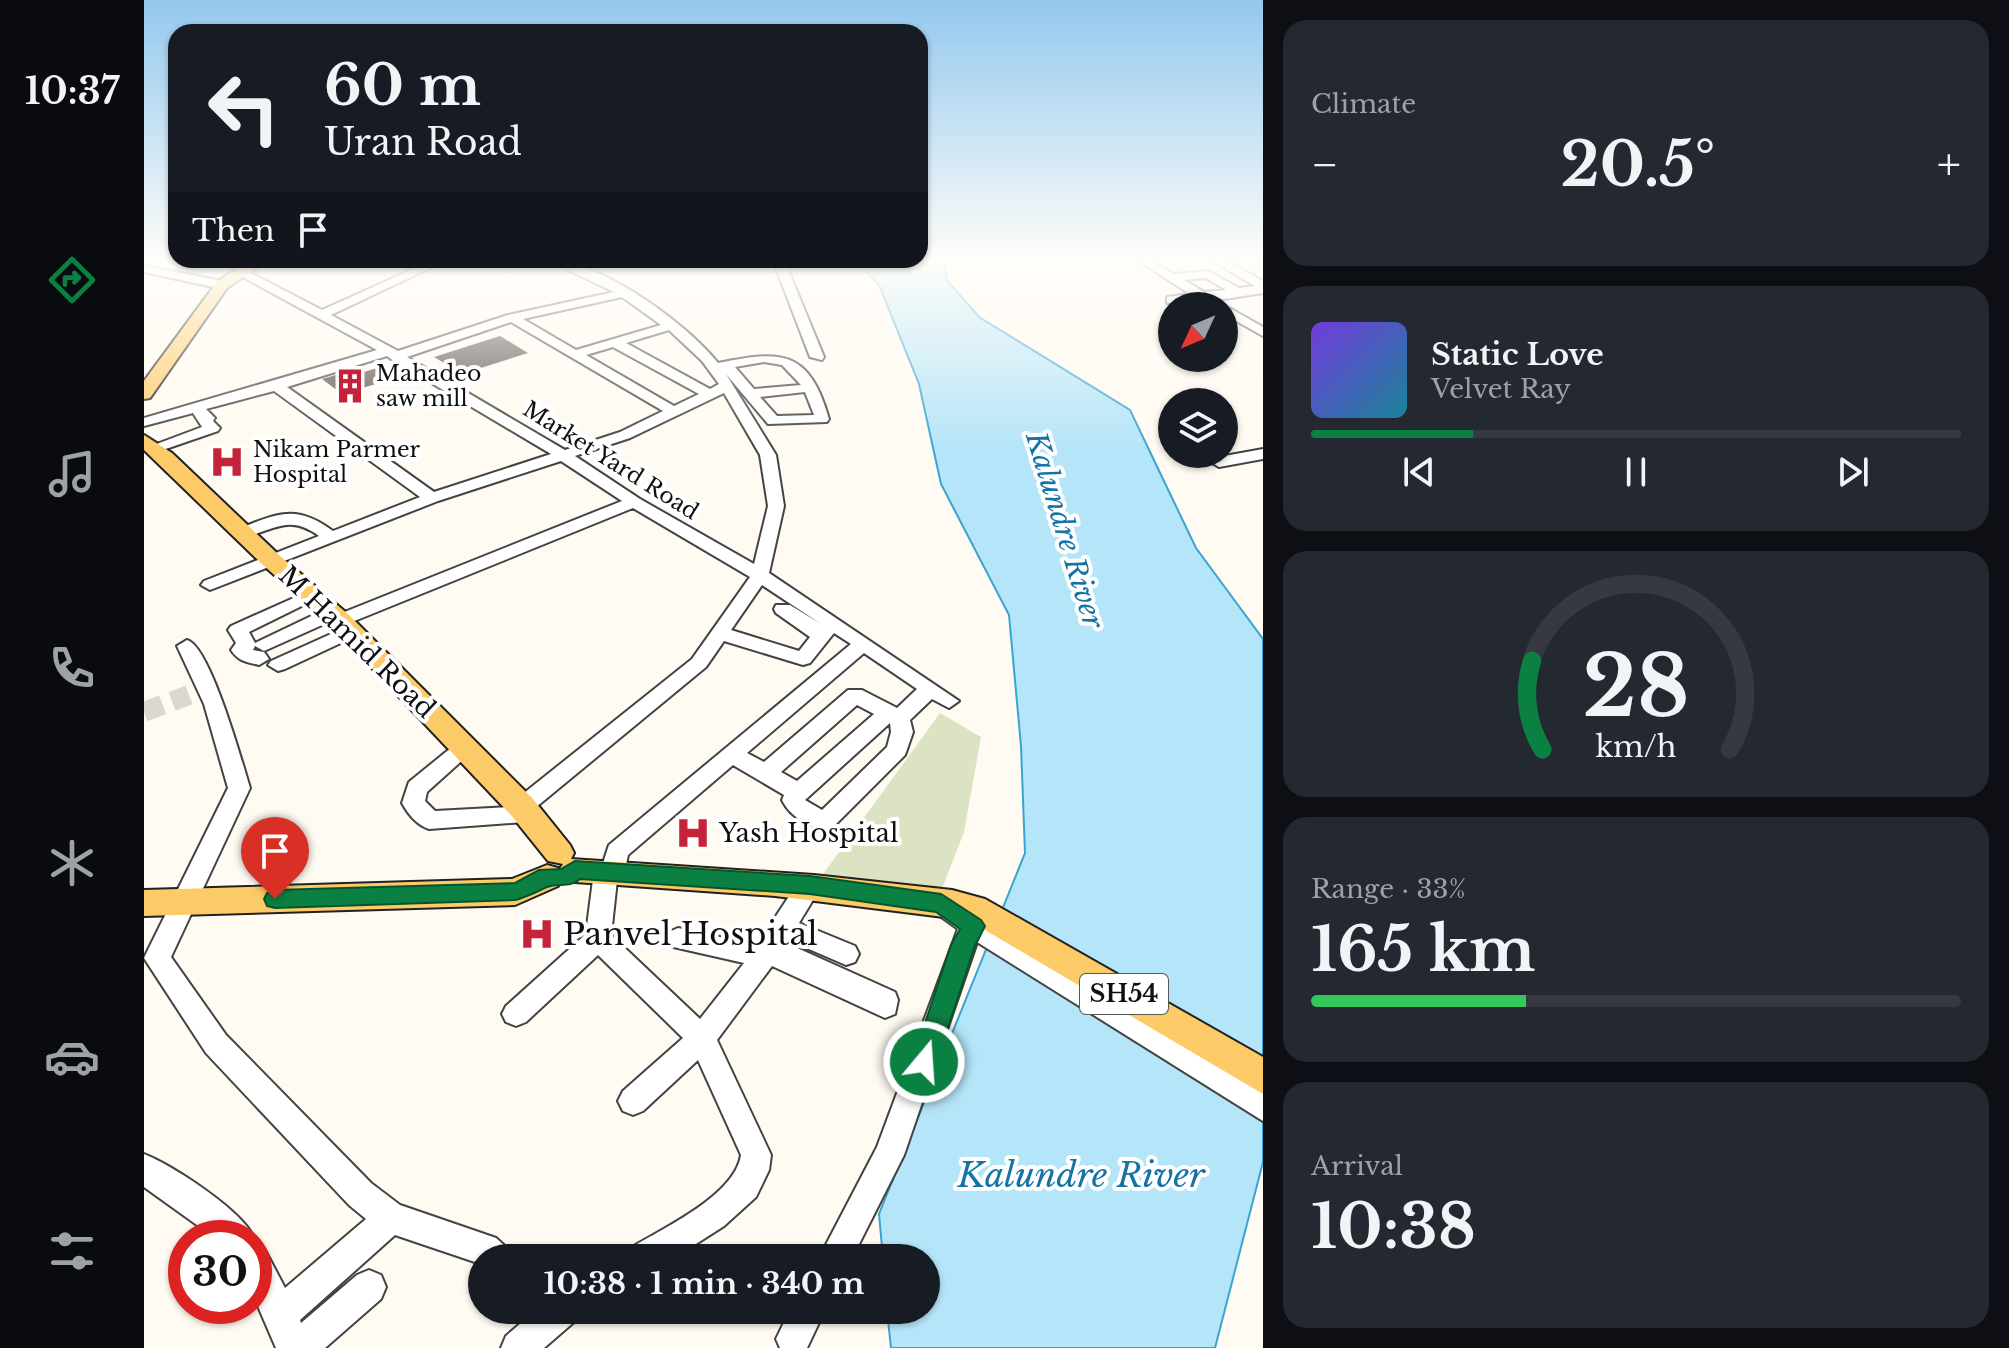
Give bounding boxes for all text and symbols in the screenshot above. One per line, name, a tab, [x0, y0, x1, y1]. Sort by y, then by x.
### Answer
text: 60 m	[324, 51, 481, 120]
icon: left	[192, 56, 296, 160]
text: 10:37	[25, 69, 119, 114]
text: Climate	[1311, 88, 1416, 120]
text: Uran Road	[324, 120, 522, 165]
text: 20.5°	[1561, 128, 1715, 202]
text: −	[1311, 137, 1339, 192]
text: +	[1937, 137, 1961, 192]
icon: arrive	[291, 208, 335, 252]
text: Then	[192, 212, 275, 249]
icon: directions	[44, 252, 100, 308]
north arrow	[1158, 292, 1238, 372]
map controls	[1158, 292, 1238, 468]
text: Static Love	[1431, 336, 1604, 373]
place label: Mahadeo saw mill	[376, 360, 481, 412]
building icon: Mahadeo saw mill	[331, 367, 369, 405]
text: Velvet Ray	[1431, 373, 1571, 405]
button: layers	[1158, 388, 1238, 468]
street label: Market Yard Road	[518, 395, 704, 525]
water label: Kalundre River	[1018, 427, 1111, 634]
place label: Nikam Parmer Hospital	[253, 436, 420, 488]
hospital icon: Nikam Parmer Hospital	[208, 443, 246, 481]
icon: music	[44, 446, 100, 502]
icon: previous	[1397, 450, 1441, 494]
icon: pause	[1614, 450, 1658, 494]
icon: next	[1831, 450, 1875, 494]
street label: M Hamid Road	[272, 559, 442, 725]
text: 28	[1583, 635, 1689, 738]
icon: phone	[44, 640, 100, 696]
text: km/h	[1595, 729, 1677, 765]
hospital icon: Yash Hospital	[674, 814, 712, 852]
pin	[241, 817, 309, 899]
place label: Yash Hospital	[718, 817, 898, 849]
icon: arrive	[253, 829, 297, 873]
icon: climate	[44, 835, 100, 891]
text: Range · 33%	[1311, 873, 1466, 905]
text: 165 km	[1311, 913, 1535, 987]
place label: Panvel Hospital	[563, 914, 818, 954]
hospital icon: Panvel Hospital	[518, 915, 556, 953]
road number: SH54	[1080, 974, 1168, 1014]
position arrow	[882, 1020, 966, 1104]
icon: car	[44, 1029, 100, 1085]
text: Arrival	[1311, 1150, 1403, 1182]
water label: Kalundre River	[956, 1154, 1206, 1196]
text: 10:38	[1311, 1190, 1476, 1264]
speed limit sign: 30	[168, 1220, 272, 1324]
icon: filters	[44, 1223, 100, 1279]
text: 10:38 · 1 min · 340 m	[544, 1265, 864, 1302]

